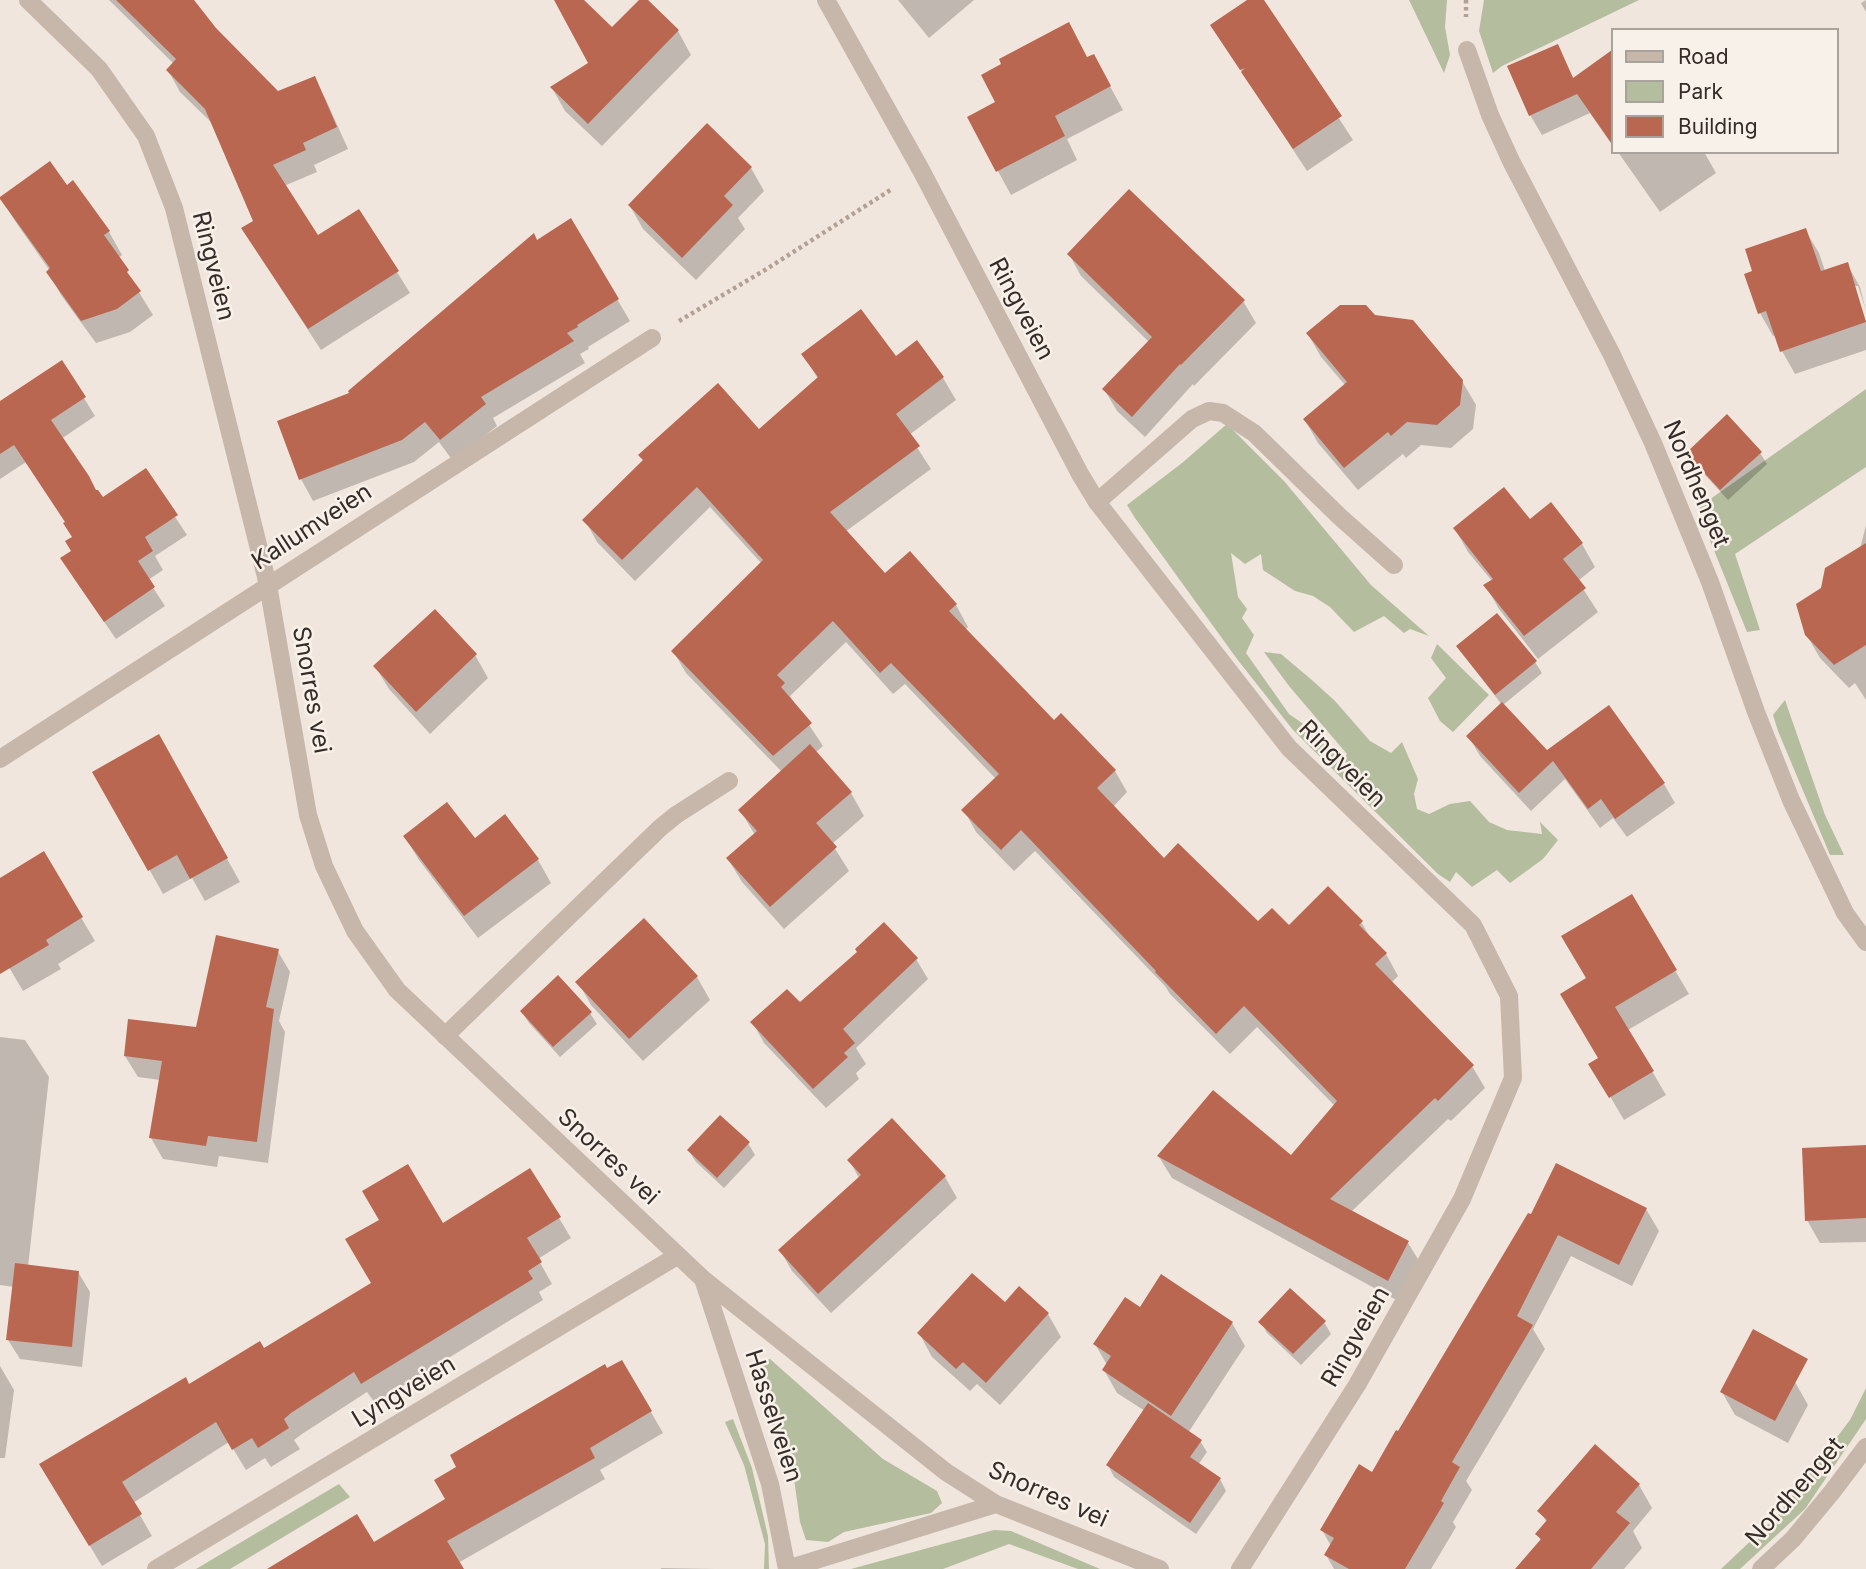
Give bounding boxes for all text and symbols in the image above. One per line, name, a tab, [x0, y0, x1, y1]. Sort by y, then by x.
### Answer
legend	[1610, 28, 1838, 154]
text: Road	[1678, 44, 1729, 69]
text: Park	[1678, 79, 1723, 104]
text: Building	[1678, 114, 1758, 139]
street label: Ringveien	[186, 209, 240, 323]
street label: Ringveien	[982, 253, 1060, 365]
street label: Nordhenget	[1656, 416, 1736, 552]
street label: Kallumveien	[247, 478, 377, 576]
street label: Snorres vei	[286, 624, 336, 756]
street label: Ringveien	[1293, 715, 1391, 813]
street label: Snorres vei	[551, 1103, 665, 1211]
street label: Ringveien	[1316, 1282, 1396, 1392]
street label: Hasselveien	[738, 1346, 808, 1486]
street label: Lyngveien	[347, 1350, 461, 1434]
street label: Nordhenget	[1740, 1432, 1850, 1552]
street label: Snorres vei	[984, 1456, 1112, 1534]

